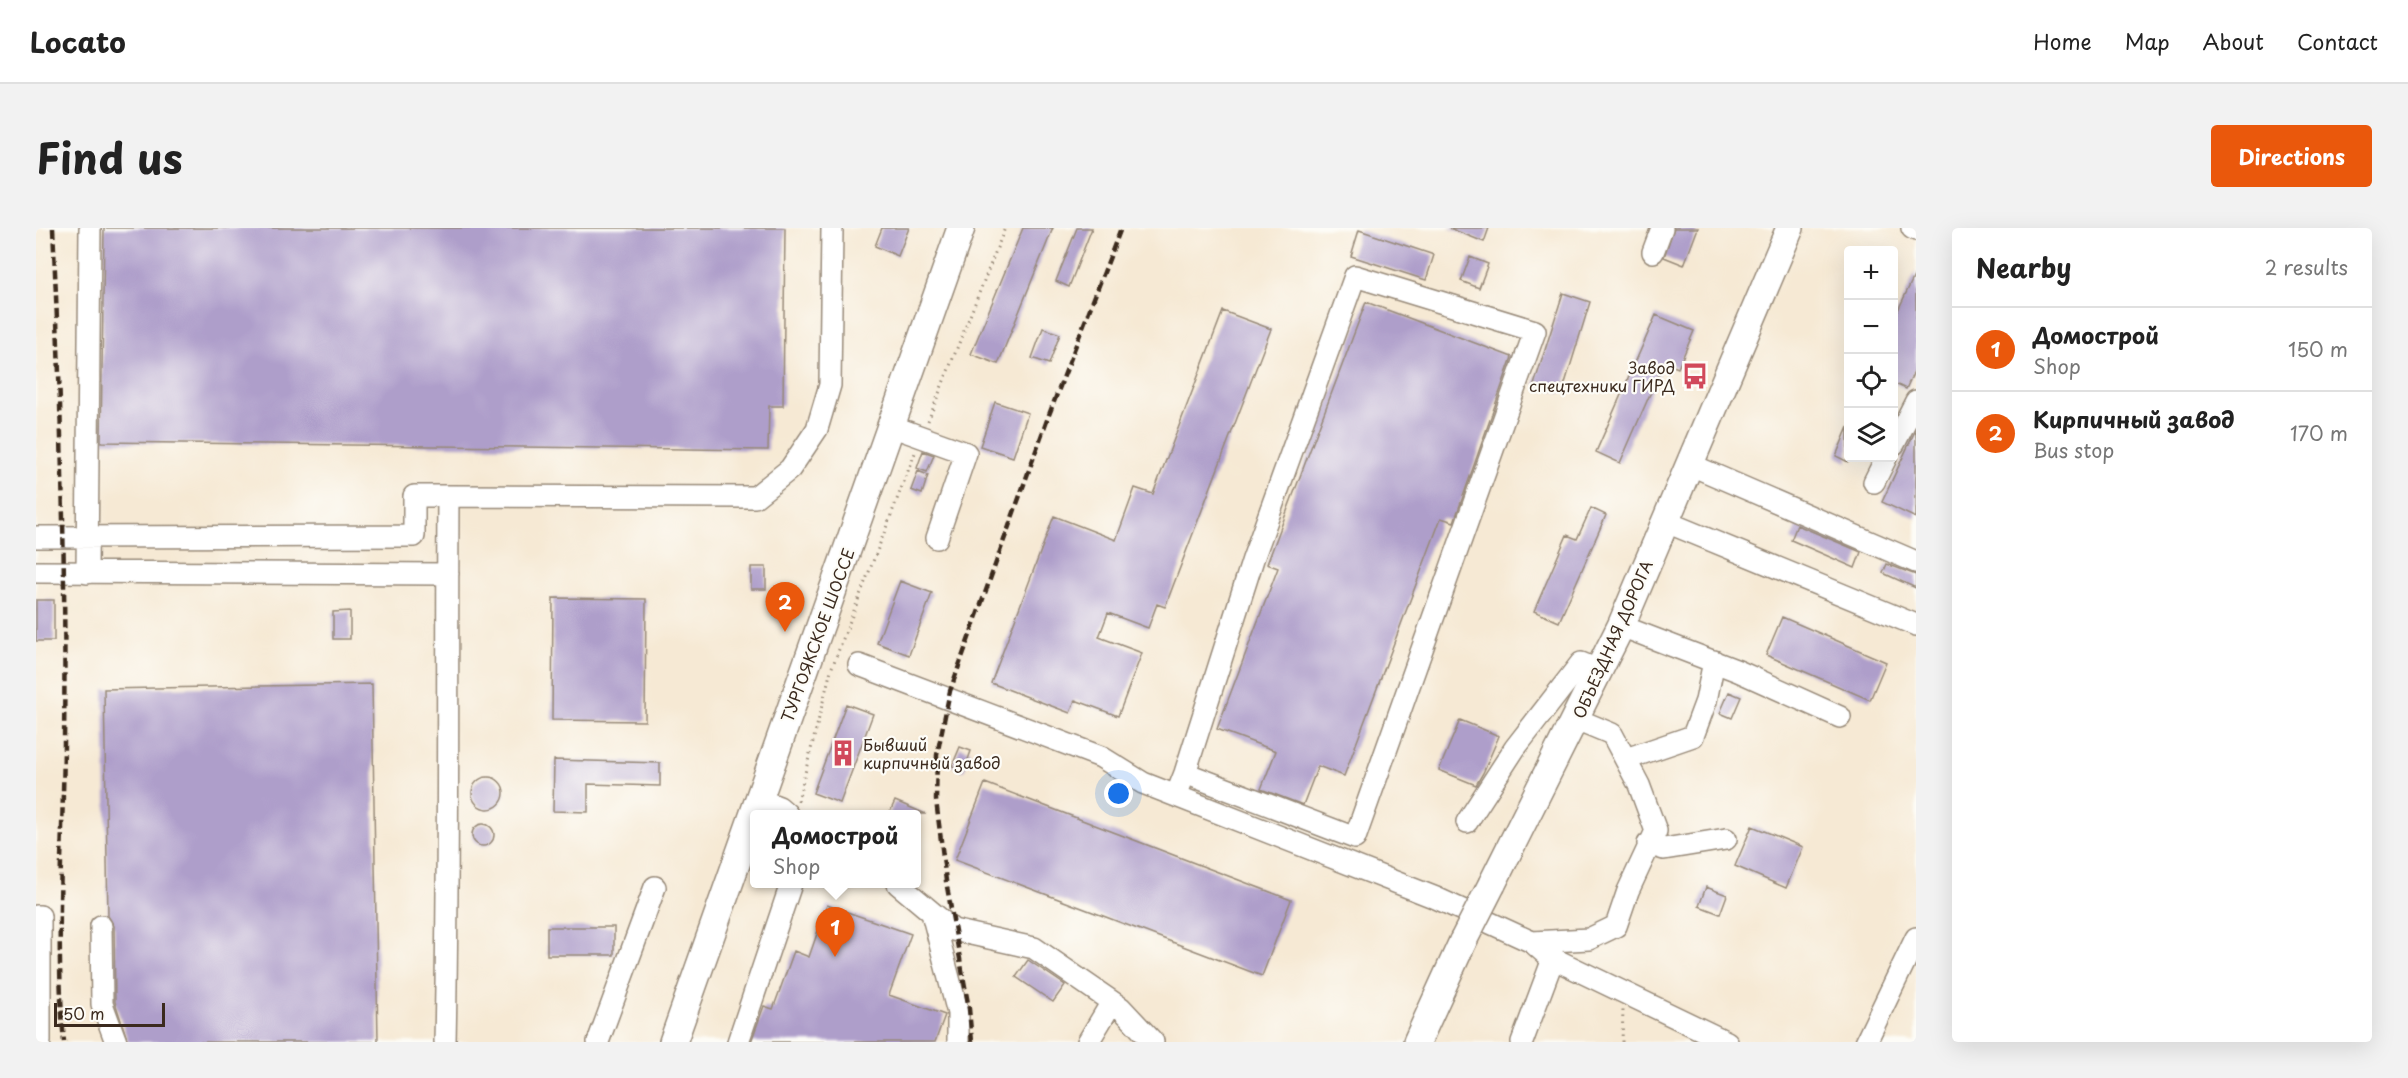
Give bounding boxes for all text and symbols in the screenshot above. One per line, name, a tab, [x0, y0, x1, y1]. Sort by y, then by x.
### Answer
text: Locato	[30, 20, 126, 63]
text: Home	[2033, 25, 2092, 57]
text: Map	[2125, 25, 2170, 57]
text: About	[2203, 25, 2264, 57]
text: Contact	[2297, 25, 2378, 57]
text: Find us	[36, 125, 183, 188]
button: Directions	[2211, 125, 2372, 187]
map controls	[1844, 246, 1898, 462]
button: +	[1844, 246, 1898, 300]
text: Nearby	[1976, 248, 2071, 287]
text: 2 results	[2265, 252, 2348, 282]
button: −	[1844, 300, 1898, 354]
text: Домострой	[2033, 318, 2159, 351]
text: 1	[1991, 334, 2000, 364]
text: 150 m	[2288, 334, 2348, 364]
text: Shop	[2033, 351, 2081, 381]
button: locate	[1844, 354, 1898, 408]
place label: Завод спецтехники ГИРД	[1529, 355, 1675, 397]
bus stop icon: Завод спецтехники ГИРД	[1680, 361, 1710, 391]
text: Кирпичный завод	[2033, 402, 2235, 435]
button: layers	[1844, 408, 1898, 462]
text: 2	[1988, 418, 2003, 448]
text: 170 m	[2290, 418, 2348, 448]
text: Bus stop	[2033, 435, 2114, 465]
street label: ТУРГОЯКСКОЕ ШОССЕ	[774, 545, 860, 725]
street label: ОБЪЕЗДНАЯ ДОРОГА	[1566, 556, 1658, 722]
pin: 2	[766, 582, 804, 632]
place label: Бывший кирпичный завод	[863, 732, 1001, 774]
building icon: Бывший кирпичный завод	[828, 738, 858, 768]
your location	[1104, 779, 1133, 808]
popup	[750, 810, 921, 888]
text: Домострой	[773, 818, 898, 851]
text: Shop	[773, 851, 820, 881]
pin: 1	[816, 908, 854, 957]
scale bar	[54, 1000, 165, 1028]
text: 50 m	[63, 1001, 104, 1025]

